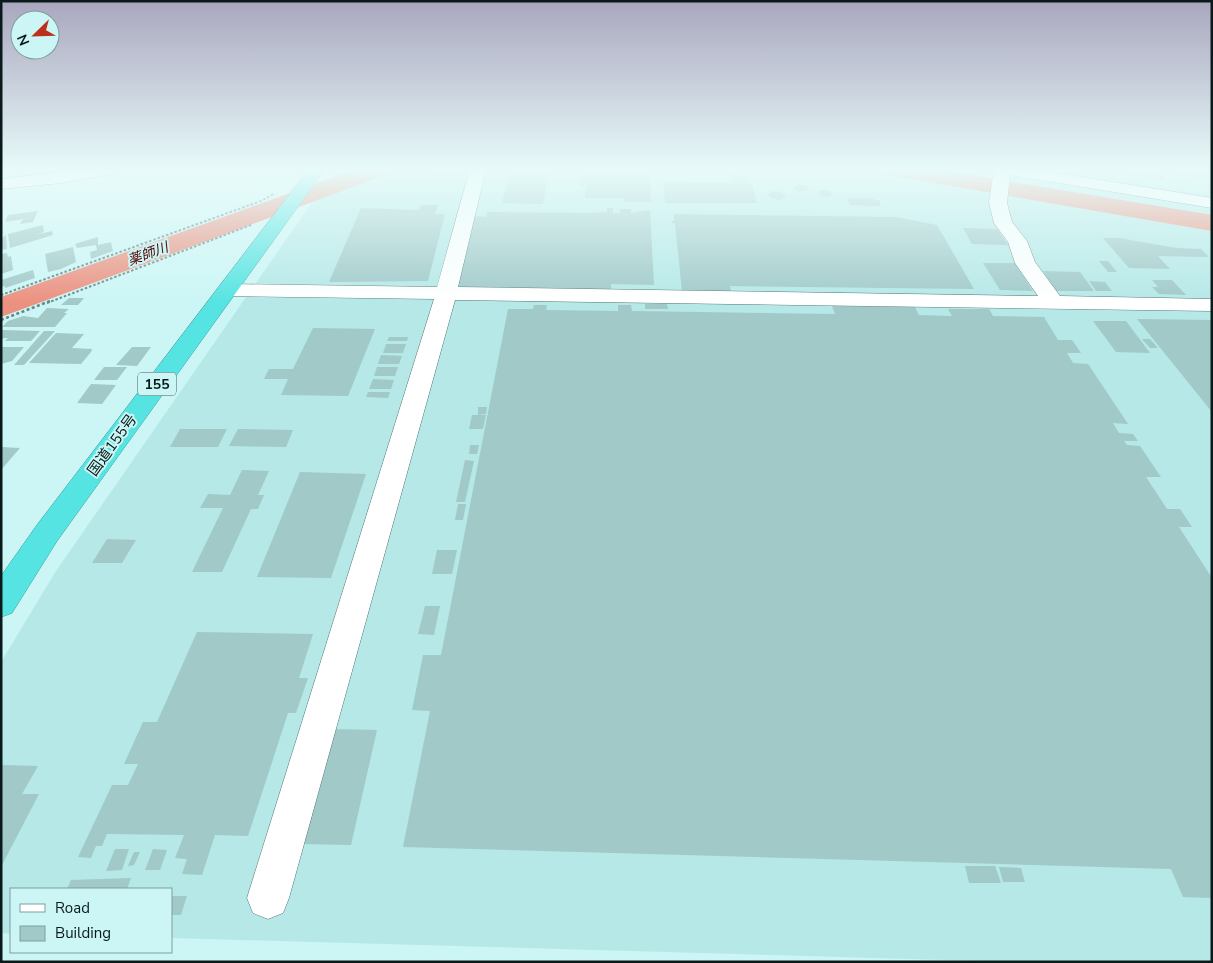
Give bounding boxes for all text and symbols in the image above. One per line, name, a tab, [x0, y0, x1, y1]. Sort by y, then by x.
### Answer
north arrow	[10, 10, 60, 60]
text: N	[13, 31, 34, 48]
water label: 薬師川	[125, 237, 173, 270]
road number: 155	[138, 372, 176, 396]
street label: 国道155号	[83, 410, 141, 480]
legend	[10, 888, 172, 953]
text: Road	[55, 898, 90, 918]
text: Building	[55, 923, 111, 943]

